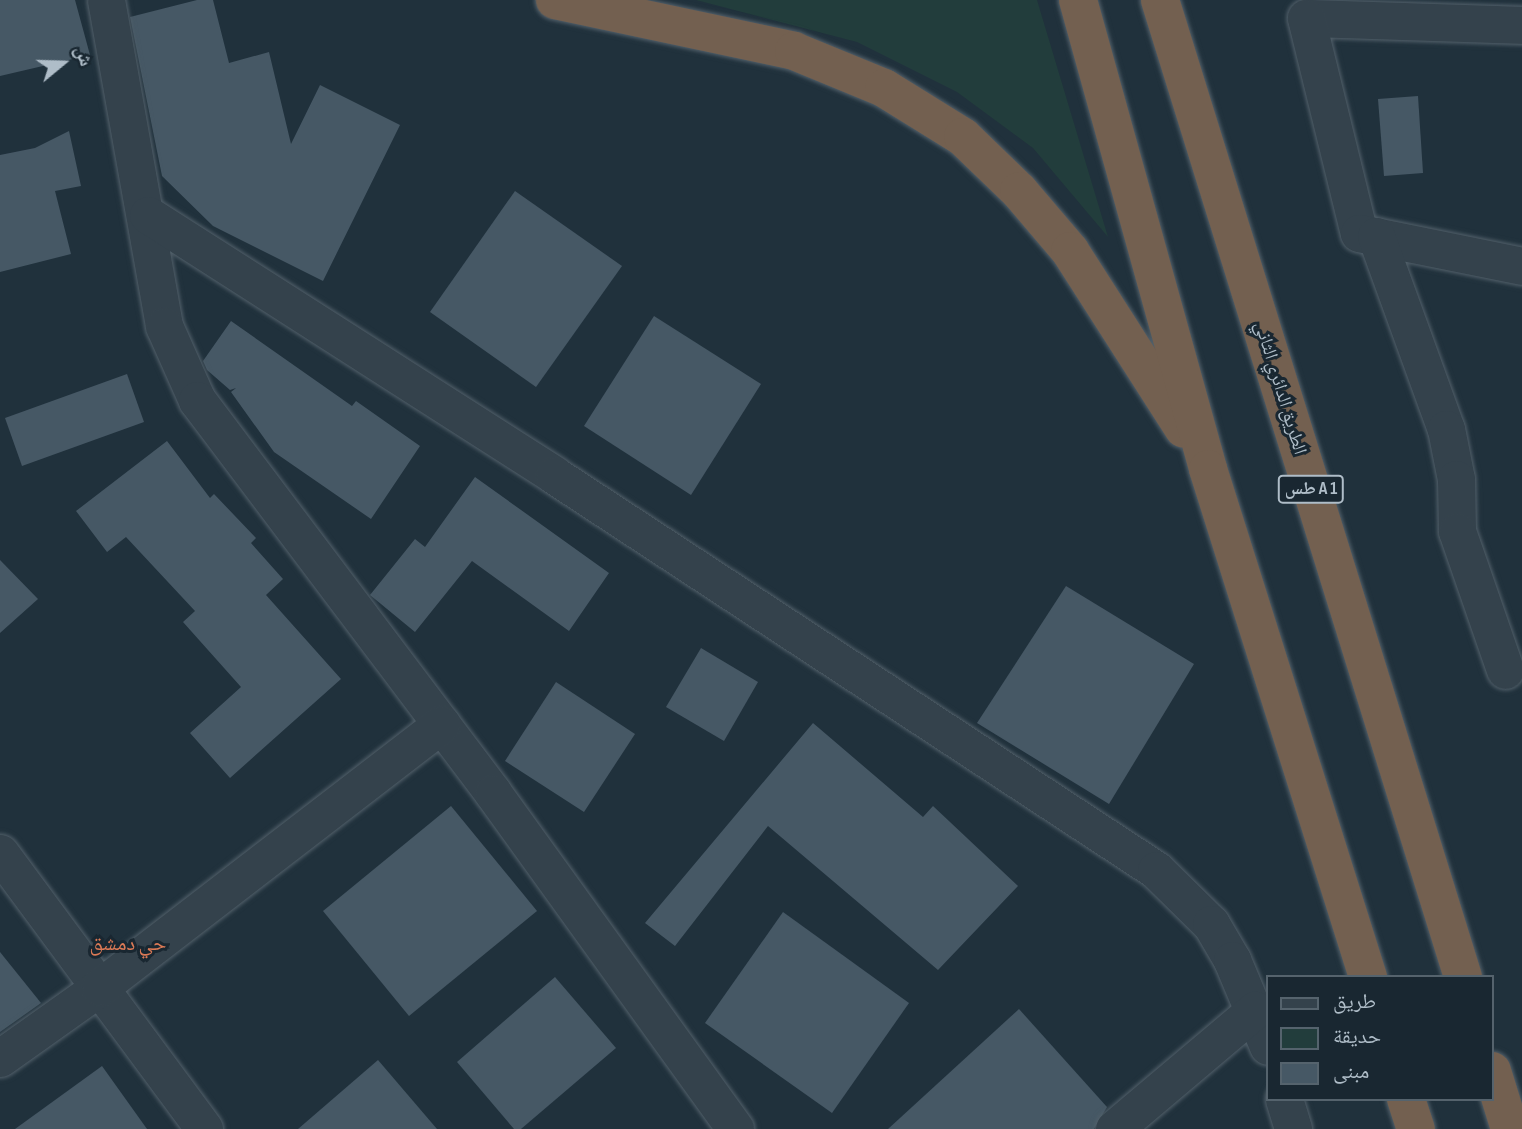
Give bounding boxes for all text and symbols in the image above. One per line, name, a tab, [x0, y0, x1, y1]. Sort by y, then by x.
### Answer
north arrow	[28, 28, 98, 98]
text: ش	[69, 43, 97, 69]
street label: الطريق الدائري الثاني	[1249, 319, 1311, 457]
road number: طس A 1	[1278, 475, 1344, 504]
district label: حي دمشق	[90, 931, 166, 957]
legend	[1266, 975, 1494, 1101]
text: طريق	[1333, 989, 1376, 1014]
text: حديقة	[1333, 1024, 1381, 1049]
text: مبنى	[1333, 1059, 1369, 1084]

